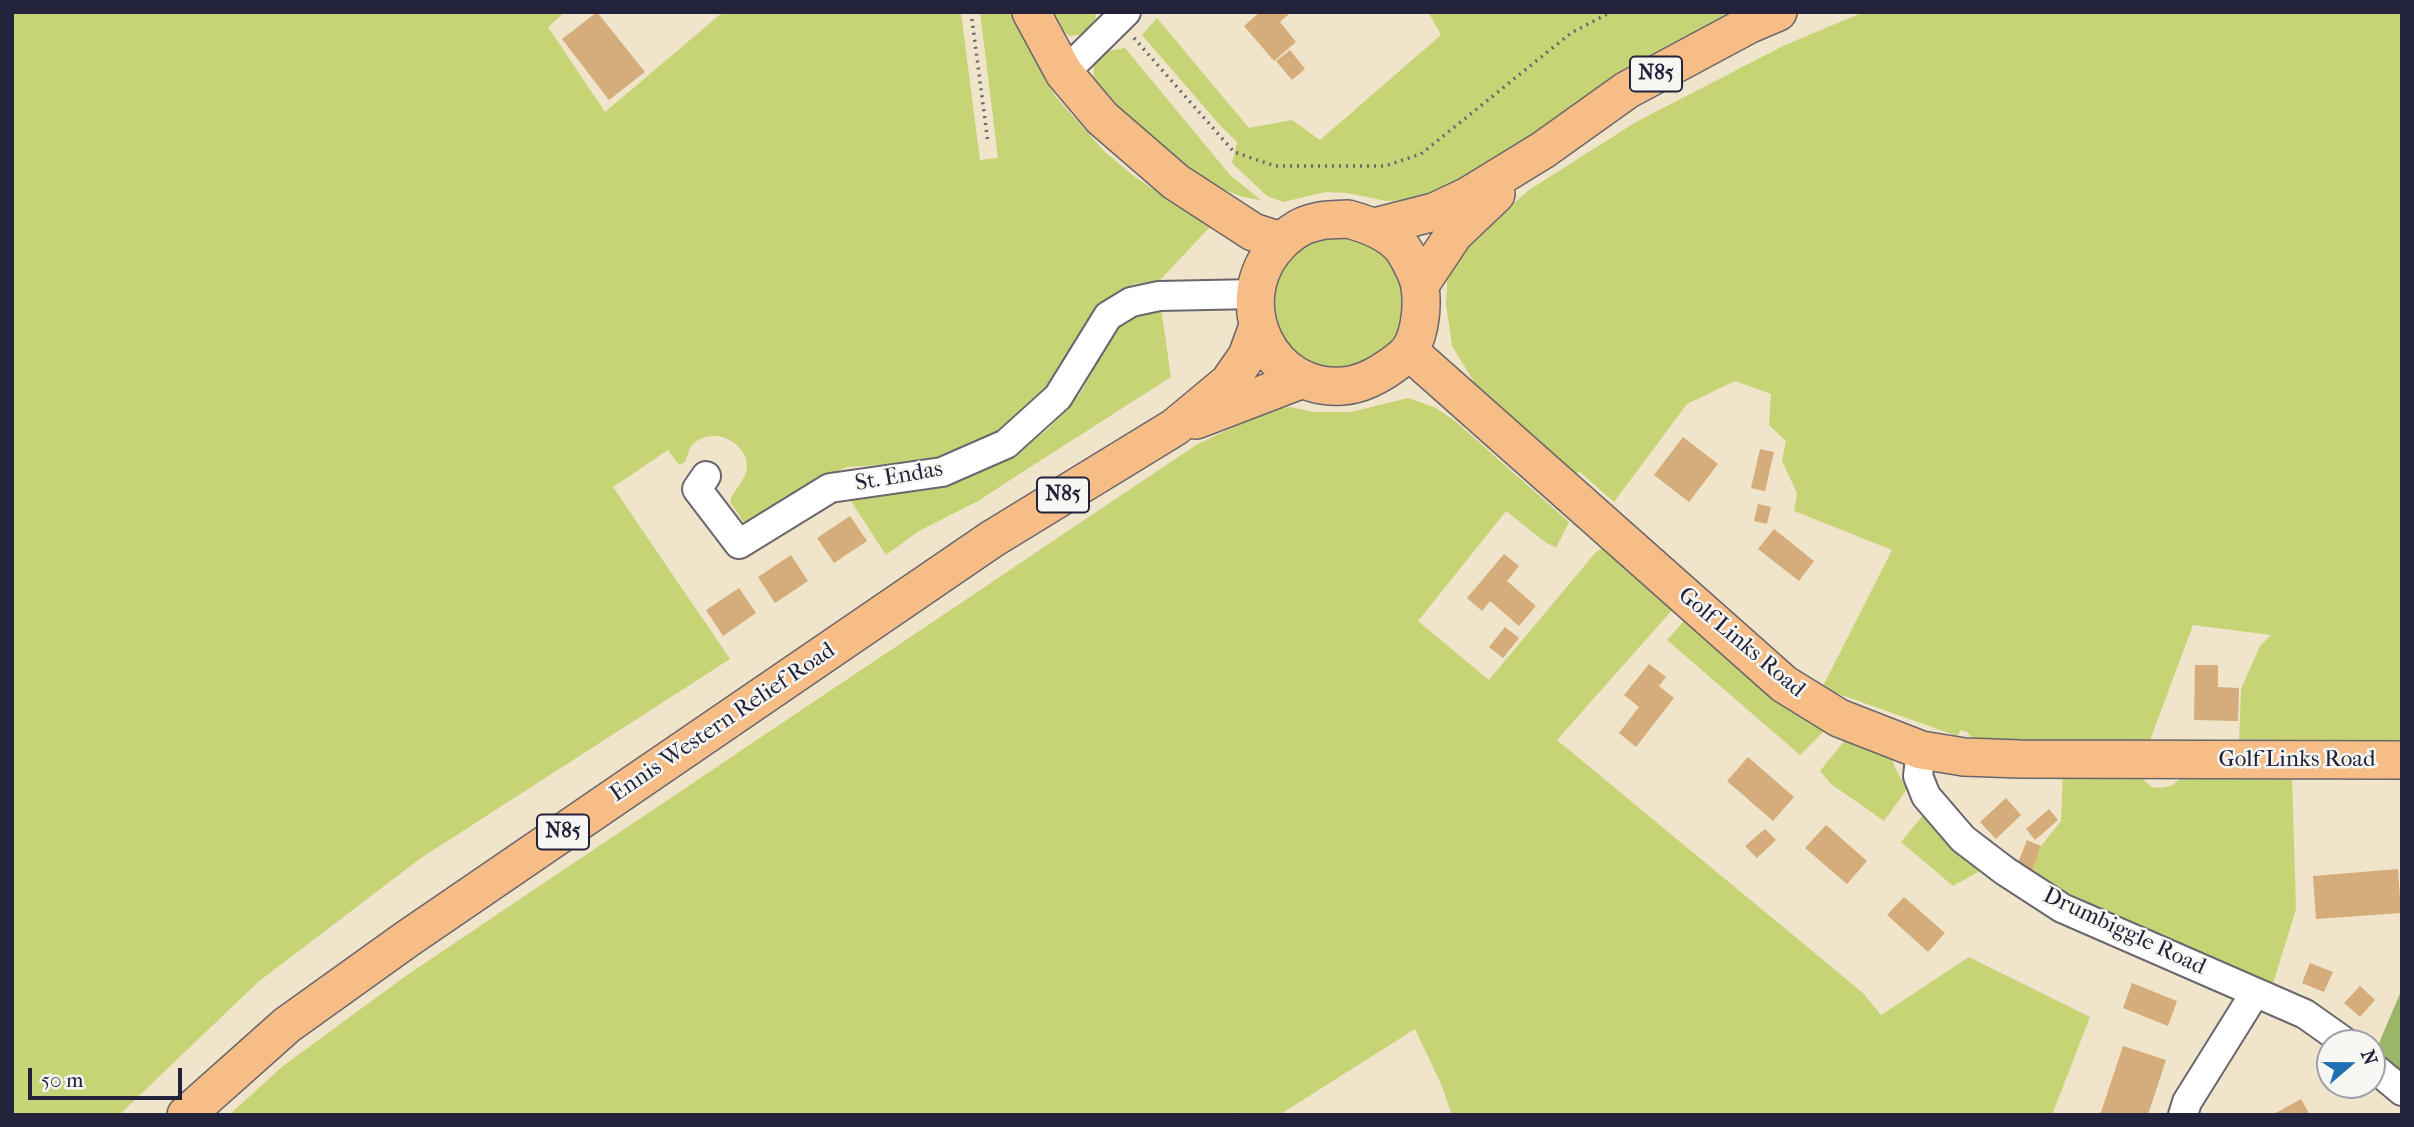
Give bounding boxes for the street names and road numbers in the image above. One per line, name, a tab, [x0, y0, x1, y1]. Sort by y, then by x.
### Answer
road number: N85	[1630, 56, 1682, 92]
street label: St. Endas	[853, 456, 945, 498]
road number: N85	[1037, 477, 1089, 512]
street label: Golf Links Road	[1672, 582, 1810, 704]
street label: Ennis Western Relief Road	[605, 637, 841, 809]
street label: Golf Links Road	[2218, 746, 2376, 774]
road number: N85	[537, 814, 589, 850]
street label: Drumbiggle Road	[2038, 882, 2210, 982]

